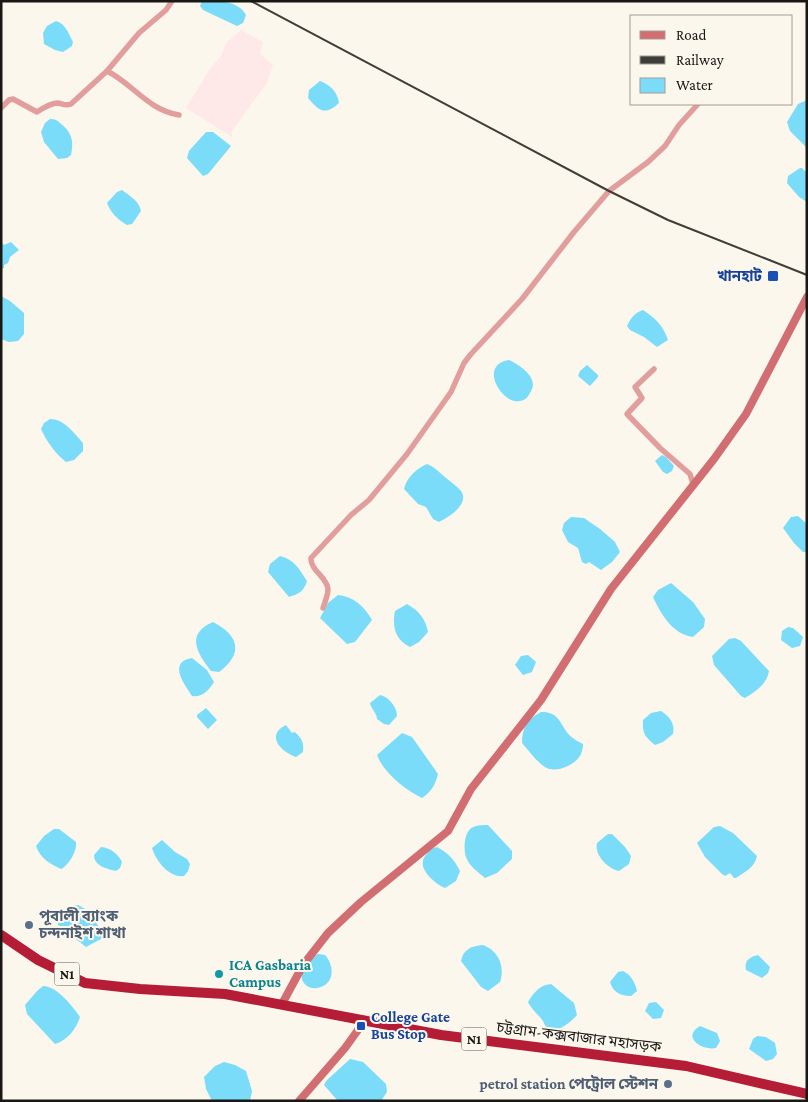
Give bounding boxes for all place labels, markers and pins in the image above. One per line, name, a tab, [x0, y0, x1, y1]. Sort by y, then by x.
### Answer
place label: খানহাট	[717, 267, 763, 284]
marker: খানহাট	[766, 269, 780, 283]
place label: পূবালী ব্যাংক চন্দনাইশ শাখা	[38, 907, 126, 941]
marker: পূবালী ব্যাংক চন্দনাইশ শাখা	[23, 919, 35, 931]
place label: ICA Gasbaria Campus	[229, 957, 312, 990]
marker: ICA Gasbaria Campus	[213, 968, 225, 980]
place label: College Gate Bus Stop	[371, 1009, 450, 1042]
marker: College Gate Bus Stop	[355, 1020, 367, 1032]
place label: petrol station পেট্রোল স্টেশন	[479, 1075, 659, 1092]
marker: petrol station পেট্রোল স্টেশন	[662, 1078, 674, 1090]

